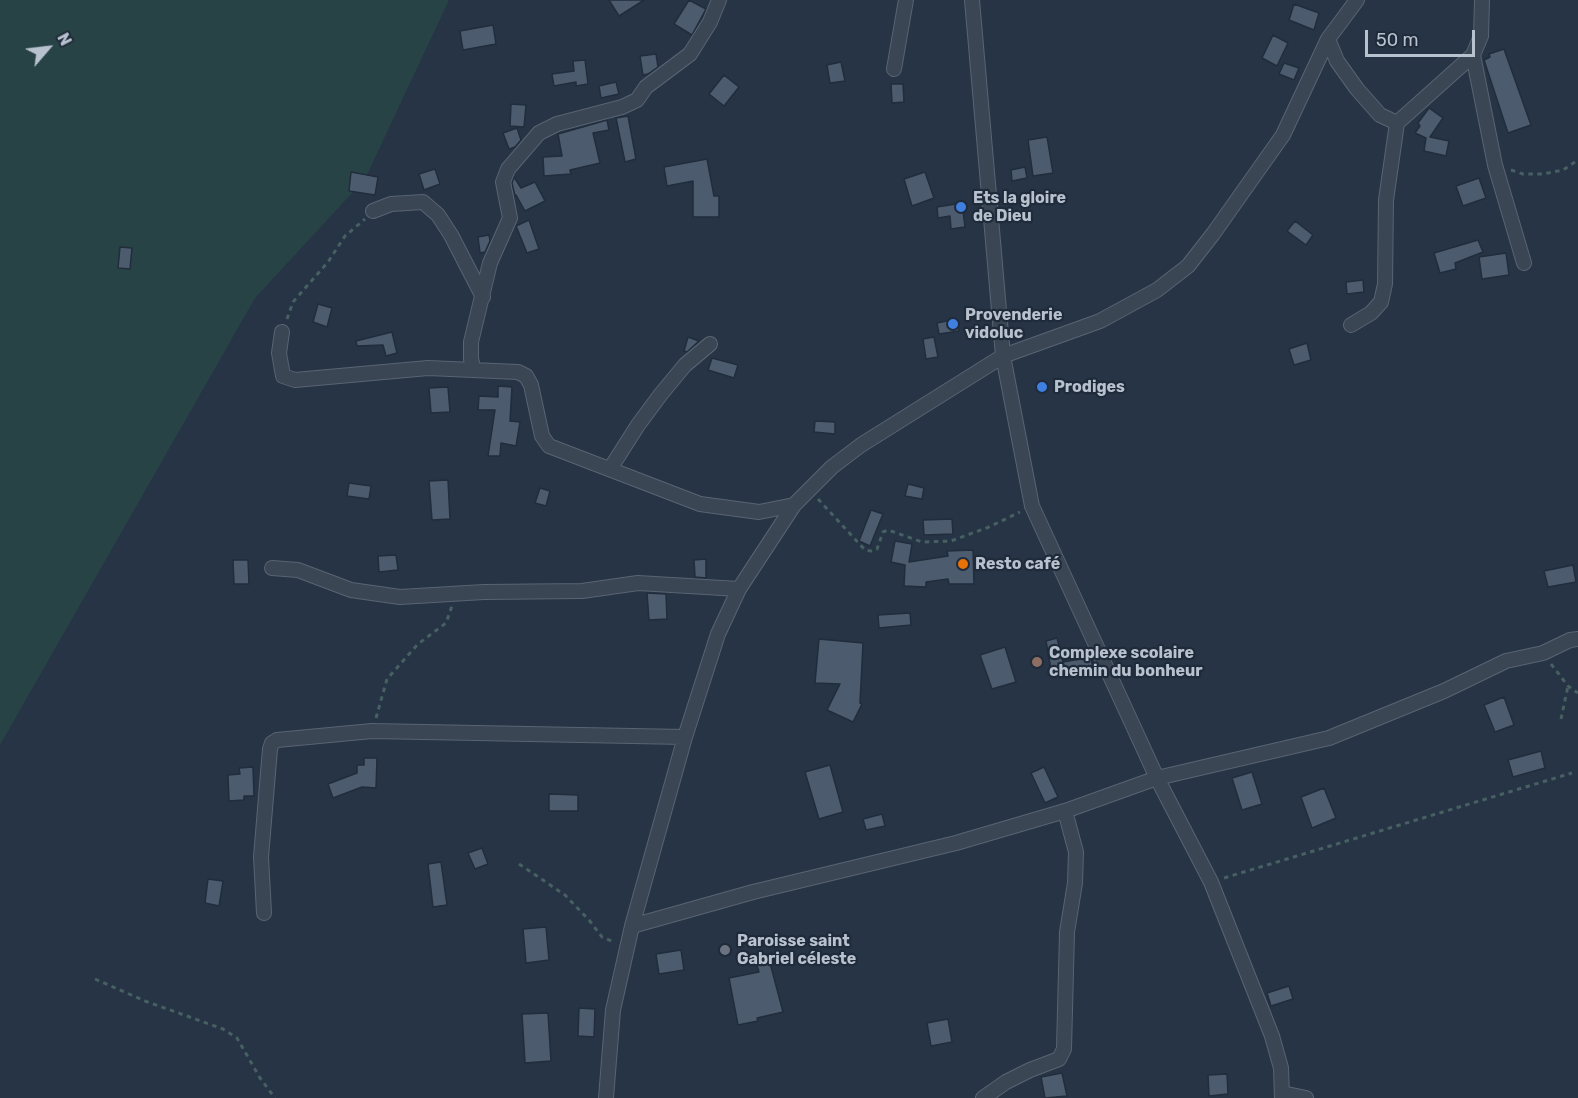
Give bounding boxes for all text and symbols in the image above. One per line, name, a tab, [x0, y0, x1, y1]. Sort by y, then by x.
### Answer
north arrow	[18, 18, 78, 78]
scale bar	[1368, 18, 1478, 56]
text: 50 m	[1376, 29, 1419, 51]
text: N	[53, 30, 75, 49]
place label: Ets la gloire de Dieu	[973, 188, 1066, 226]
marker: Ets la gloire de Dieu	[954, 200, 968, 214]
place label: Provenderie vidoluc	[965, 305, 1062, 343]
marker: Provenderie vidoluc	[946, 317, 960, 331]
place label: Prodiges	[1054, 377, 1125, 397]
marker: Prodiges	[1035, 380, 1049, 394]
place label: Resto café	[975, 554, 1060, 574]
marker: Resto café	[956, 557, 970, 571]
place label: Complexe scolaire chemin du bonheur	[1049, 643, 1203, 681]
marker: Complexe scolaire chemin du bonheur	[1030, 655, 1044, 669]
place label: Paroisse saint Gabriel céleste	[737, 931, 856, 969]
marker: Paroisse saint Gabriel céleste	[718, 943, 732, 957]

